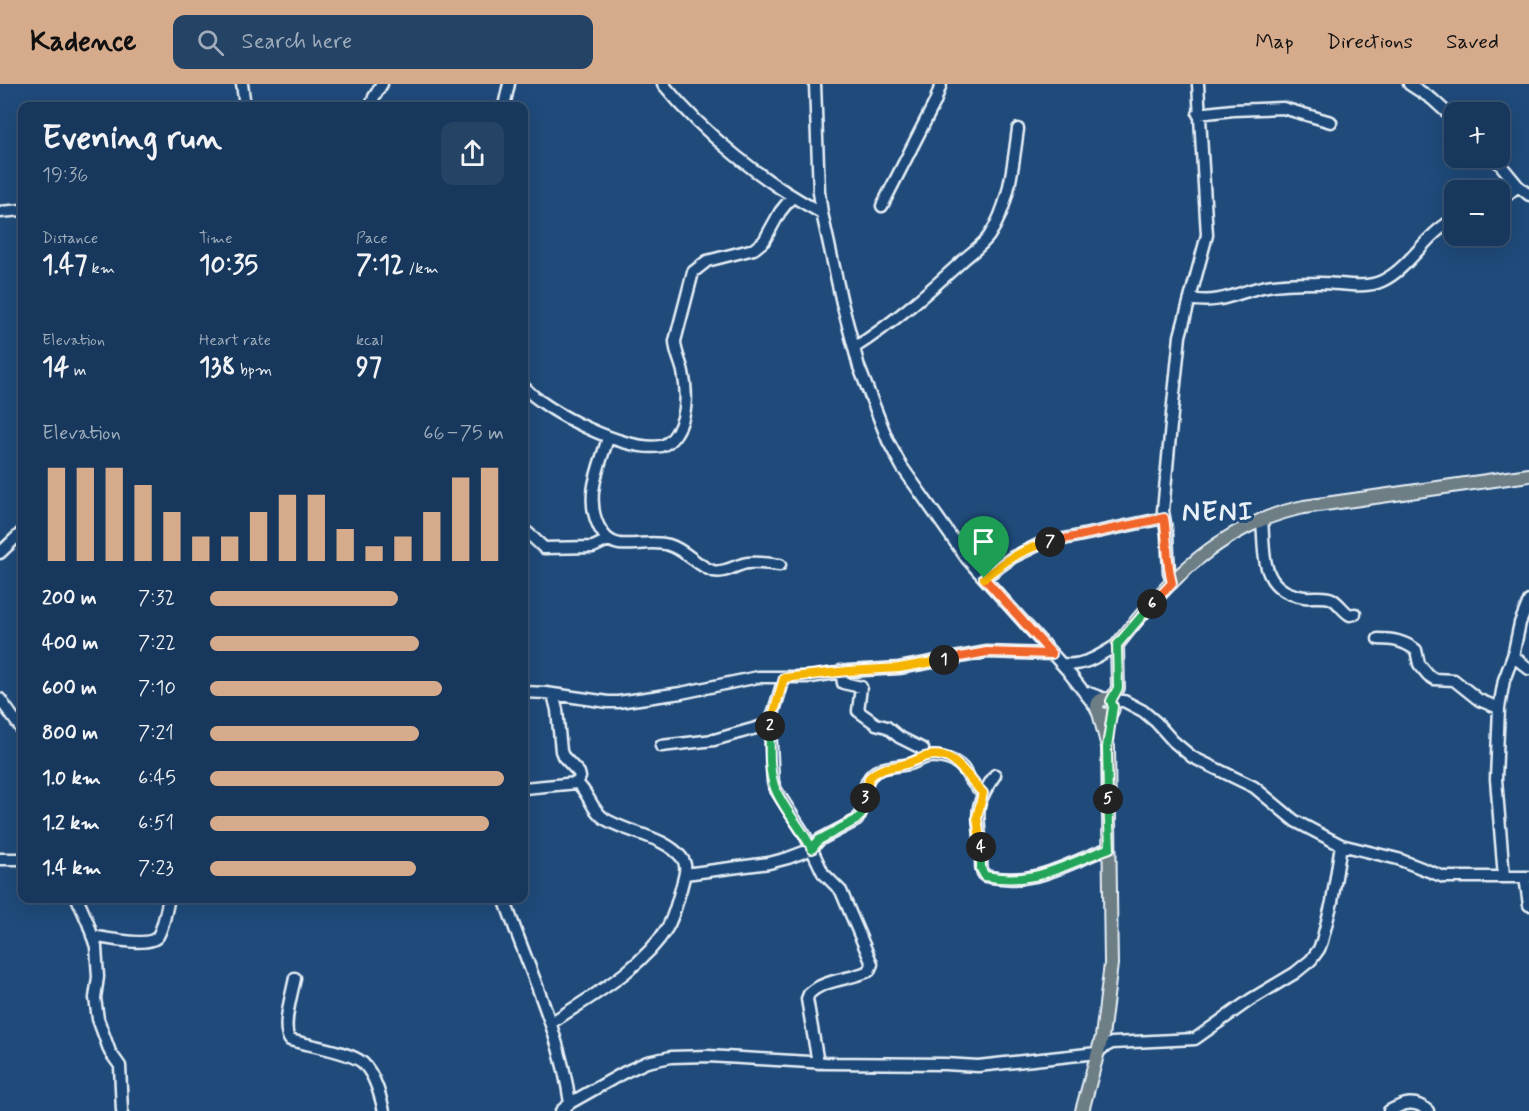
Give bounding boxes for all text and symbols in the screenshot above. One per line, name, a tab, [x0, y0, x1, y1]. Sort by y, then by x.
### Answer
search box	[173, 15, 593, 69]
text: Kadence	[30, 24, 137, 61]
icon: search	[194, 26, 227, 59]
text: Search here	[242, 28, 352, 56]
text: Map	[1255, 28, 1294, 56]
text: Directions	[1327, 28, 1413, 56]
text: Saved	[1446, 28, 1499, 56]
map controls	[1444, 102, 1510, 246]
button: +	[1444, 102, 1510, 168]
text: Evening run	[42, 117, 222, 161]
button: share	[441, 122, 504, 185]
text: 19:36	[42, 162, 88, 189]
button: −	[1444, 180, 1510, 246]
text: Distance	[42, 228, 98, 249]
text: Time	[199, 228, 233, 249]
text: Pace	[356, 228, 388, 249]
text: 1.47	[42, 249, 87, 283]
text: 10:35	[199, 249, 258, 283]
text: 7:12	[356, 249, 404, 283]
text: km	[87, 258, 115, 279]
text: /km	[404, 258, 439, 279]
text: Elevation	[42, 330, 105, 351]
text: Heart rate	[199, 330, 271, 351]
text: kcal	[356, 330, 383, 351]
text: 14	[42, 351, 69, 385]
text: 138	[199, 351, 236, 385]
text: 97	[356, 351, 382, 385]
text: m	[69, 360, 86, 381]
text: bpm	[236, 360, 272, 381]
text: Elevation	[42, 420, 121, 447]
text: 66–75 m	[423, 420, 504, 447]
district label: NENI	[1182, 495, 1254, 530]
pin	[958, 516, 1009, 578]
icon: arrive	[967, 525, 1000, 558]
pin: 7	[1035, 527, 1065, 557]
text: 7	[1045, 531, 1055, 552]
text: 200 m	[42, 585, 97, 612]
text: 7:32	[138, 585, 175, 612]
pin: 6	[1137, 589, 1167, 619]
text: 6	[1148, 593, 1156, 614]
text: 400 m	[42, 630, 98, 657]
text: 7:22	[138, 630, 176, 657]
pin: 1	[929, 645, 959, 675]
text: 1	[940, 649, 948, 670]
text: 600 m	[42, 675, 97, 702]
text: 7:10	[138, 675, 176, 702]
pin: 2	[755, 711, 785, 741]
text: 2	[766, 715, 774, 736]
text: 800 m	[42, 720, 98, 747]
text: 7:21	[138, 720, 174, 747]
text: 1.0 km	[42, 765, 101, 792]
text: 6:45	[138, 765, 176, 792]
pin: 3	[850, 783, 880, 813]
pin: 5	[1093, 784, 1123, 814]
text: 3	[861, 787, 869, 808]
text: 5	[1103, 788, 1113, 809]
text: 1.2 km	[42, 810, 99, 837]
text: 6:51	[138, 810, 174, 837]
pin: 4	[966, 832, 996, 862]
text: 4	[976, 836, 986, 857]
text: 1.4 km	[42, 855, 101, 882]
text: 7:23	[138, 855, 174, 882]

